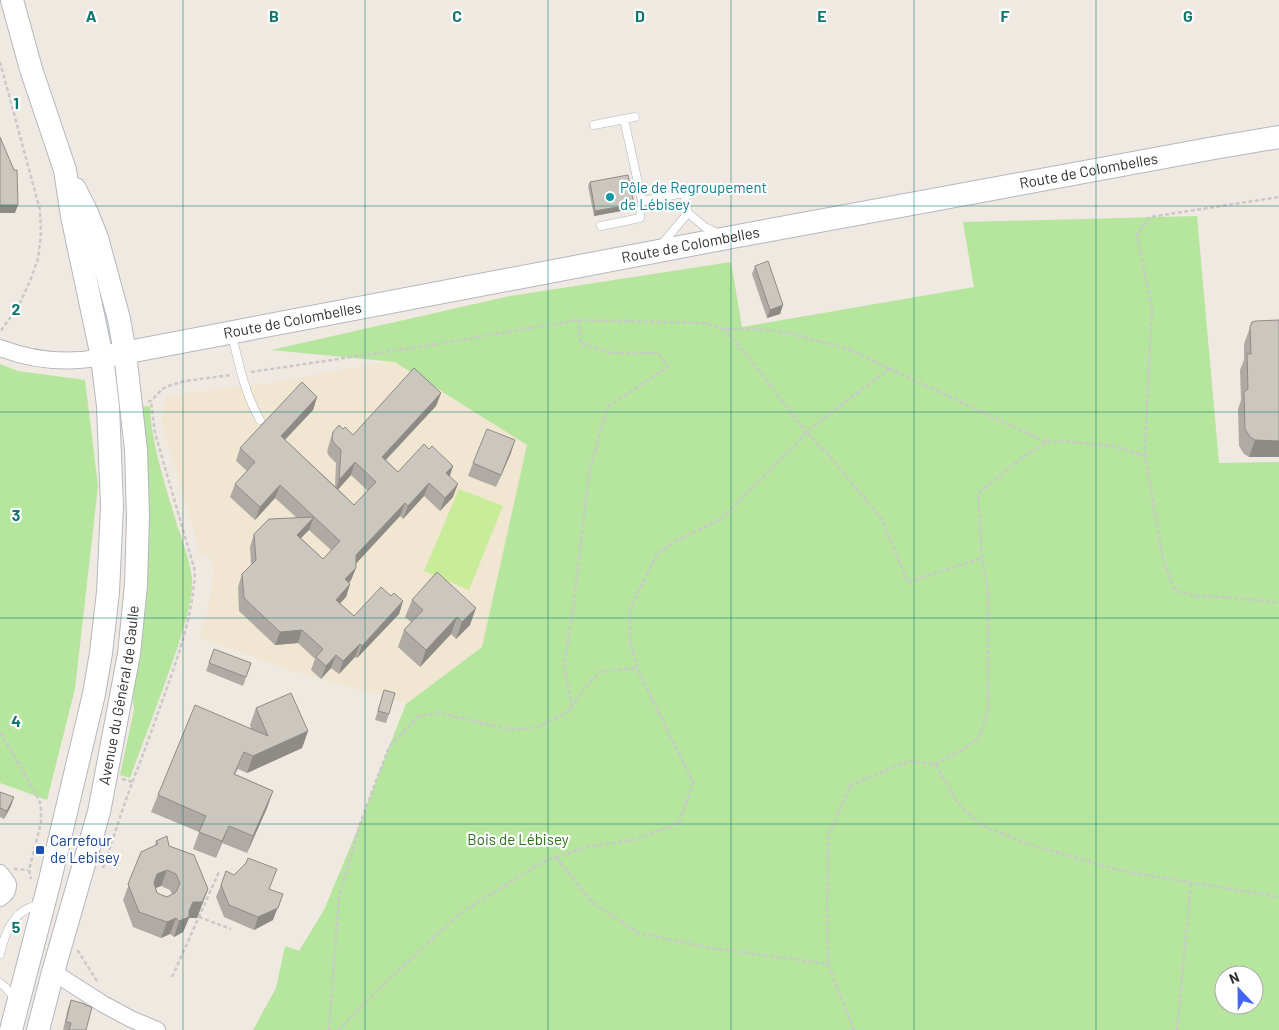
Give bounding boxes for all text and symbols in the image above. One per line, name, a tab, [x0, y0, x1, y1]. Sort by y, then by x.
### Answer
text: A	[86, 6, 97, 25]
text: B	[269, 6, 279, 25]
text: C	[452, 6, 462, 25]
text: D	[635, 6, 645, 25]
text: E	[817, 6, 827, 25]
text: F	[1001, 6, 1010, 25]
text: G	[1183, 6, 1193, 25]
text: 1	[13, 93, 19, 112]
street label: Route de Colombelles	[1018, 149, 1159, 192]
place label: Pôle de Regroupement de Lébisey	[620, 178, 767, 213]
marker: Pôle de Regroupement de Lébisey	[604, 191, 616, 203]
street label: Route de Colombelles	[620, 222, 761, 266]
street label: Route de Colombelles	[222, 298, 363, 342]
text: 2	[12, 299, 21, 318]
text: 3	[12, 505, 20, 524]
street label: Avenue du Général de Gaulle	[94, 605, 142, 786]
text: 4	[11, 711, 21, 730]
park label: Bois de Lébisey	[467, 830, 569, 848]
place label: Carrefour de Lebisey	[50, 831, 120, 866]
marker: Carrefour de Lebisey	[34, 844, 46, 856]
text: 5	[12, 917, 21, 936]
north arrow	[1214, 965, 1264, 1015]
text: N	[1226, 968, 1241, 987]

